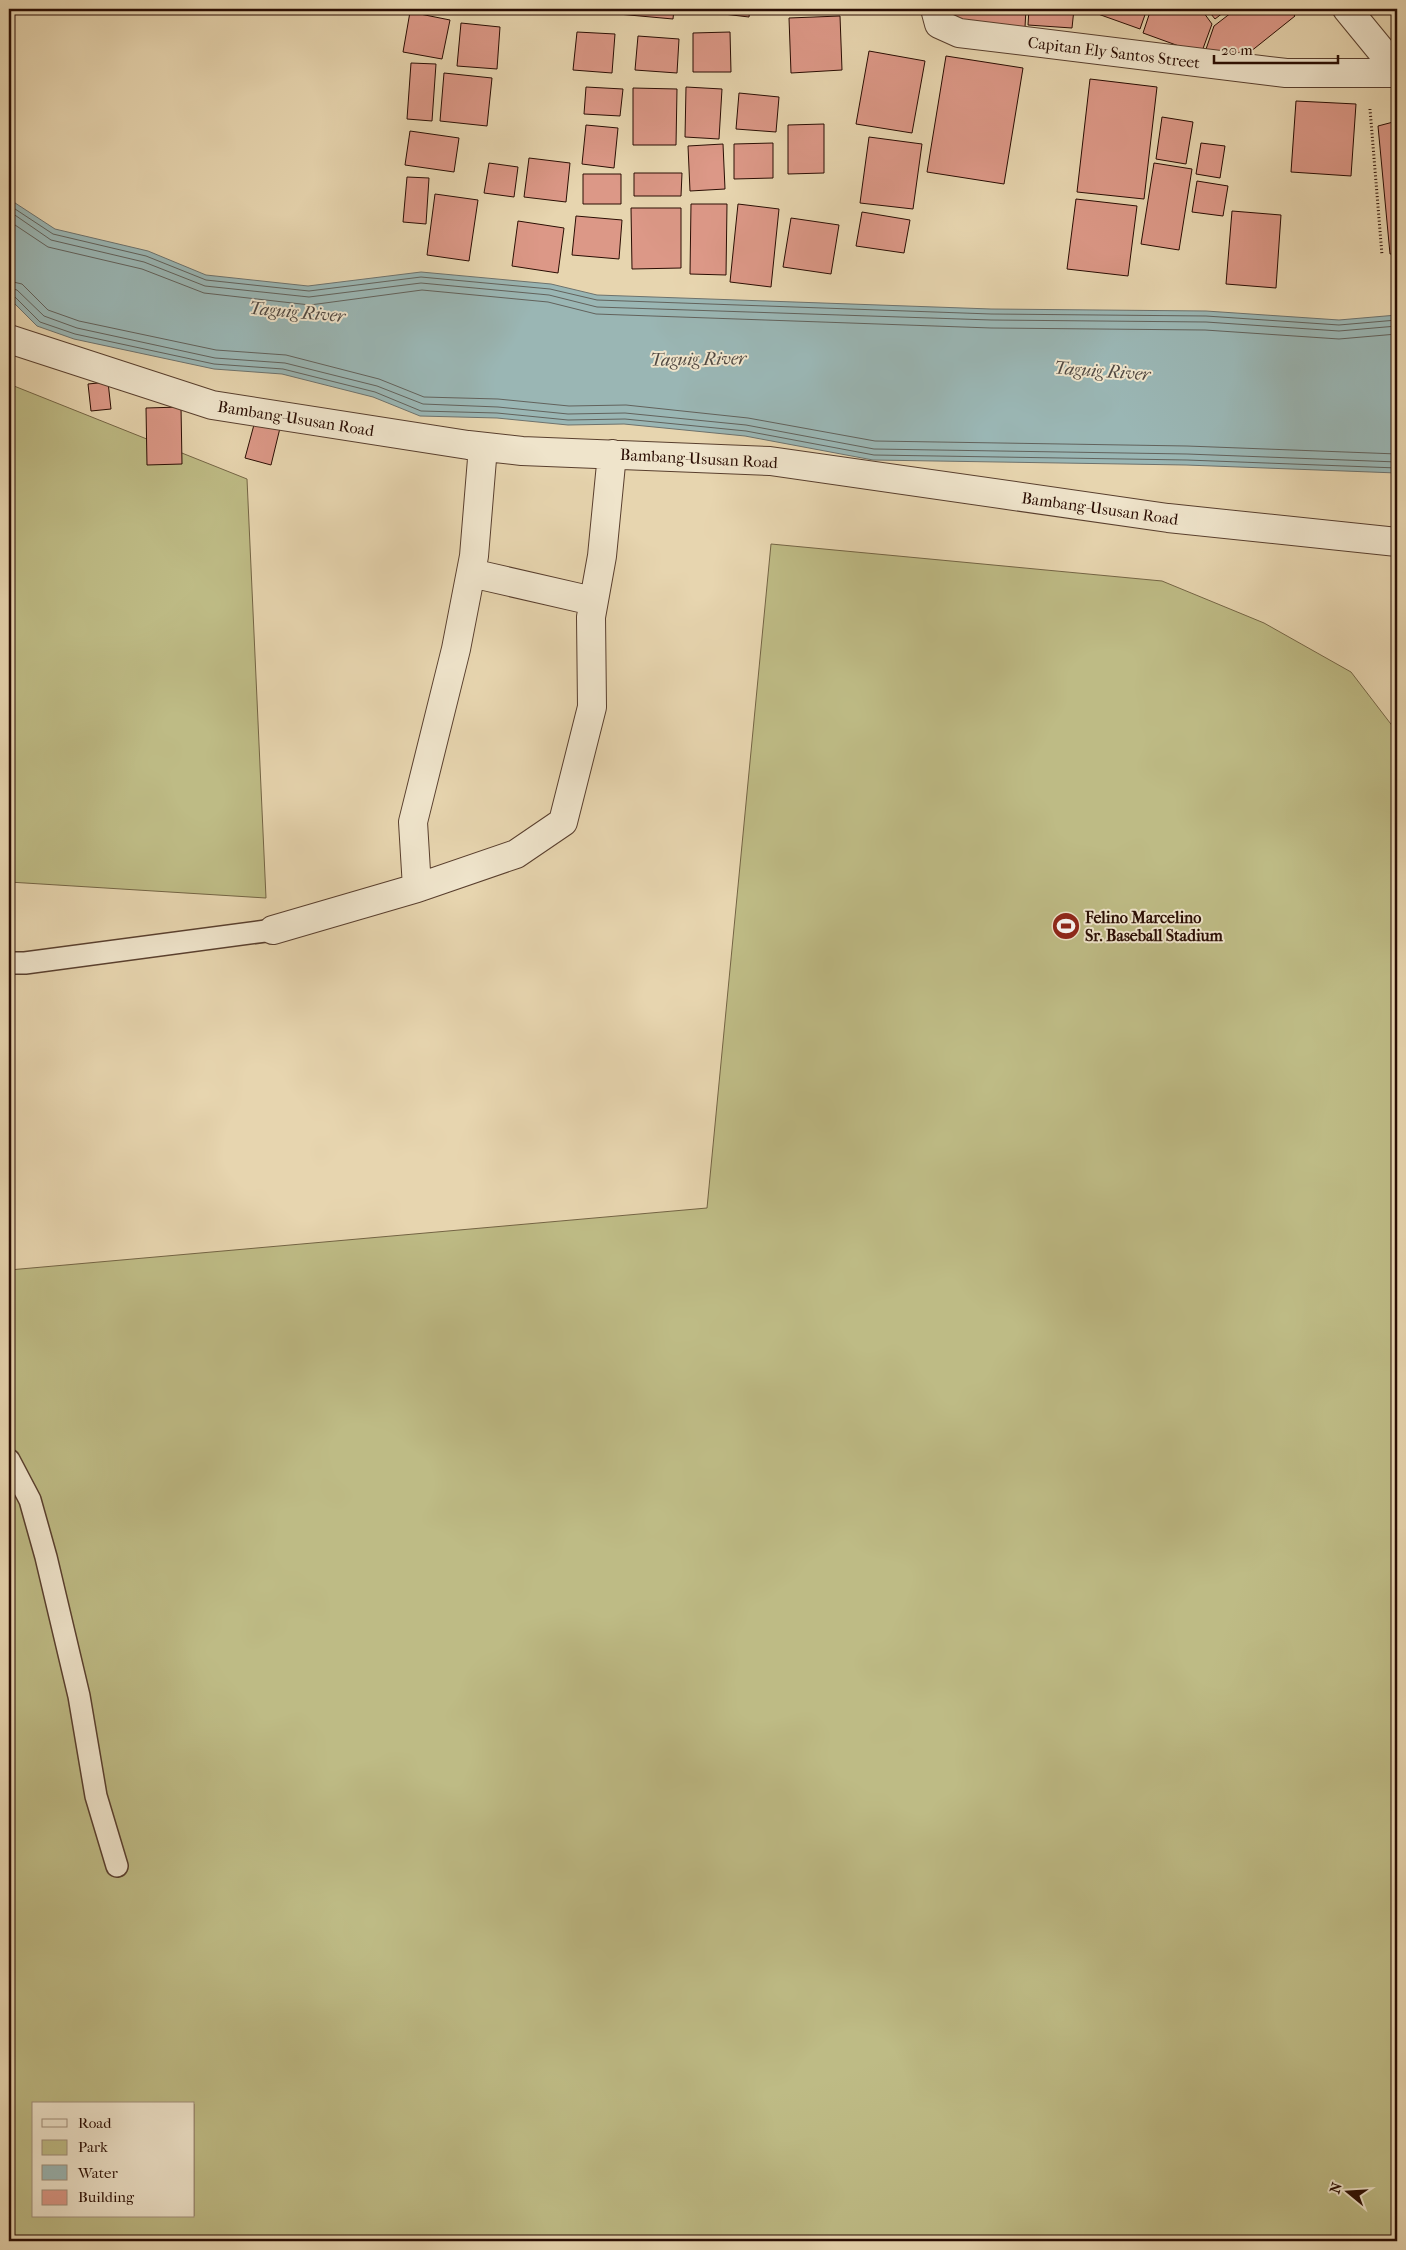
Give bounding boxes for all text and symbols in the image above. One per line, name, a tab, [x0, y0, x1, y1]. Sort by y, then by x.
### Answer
scale bar	[1214, 32, 1337, 64]
street label: Capitan Ely Santos Street	[1027, 33, 1201, 73]
text: 20 m	[1221, 41, 1253, 59]
water label: Taguig River	[248, 298, 348, 327]
water label: Taguig River	[650, 348, 748, 371]
water label: Taguig River	[1053, 358, 1153, 385]
street label: Bambang-Ususan Road	[216, 397, 376, 440]
street label: Bambang-Ususan Road	[620, 445, 779, 472]
street label: Bambang-Ususan Road	[1020, 488, 1180, 529]
place label: Felino Marcelino Sr. Baseball Stadium	[1084, 908, 1224, 945]
sports icon: Felino Marcelino Sr. Baseball Stadium	[1051, 911, 1081, 941]
legend	[32, 2102, 195, 2218]
text: Road	[78, 2114, 112, 2132]
text: Park	[78, 2138, 108, 2156]
text: Water	[77, 2164, 118, 2182]
north arrow	[1324, 2168, 1374, 2218]
text: N	[1326, 2180, 1346, 2196]
text: Building	[78, 2188, 135, 2206]

